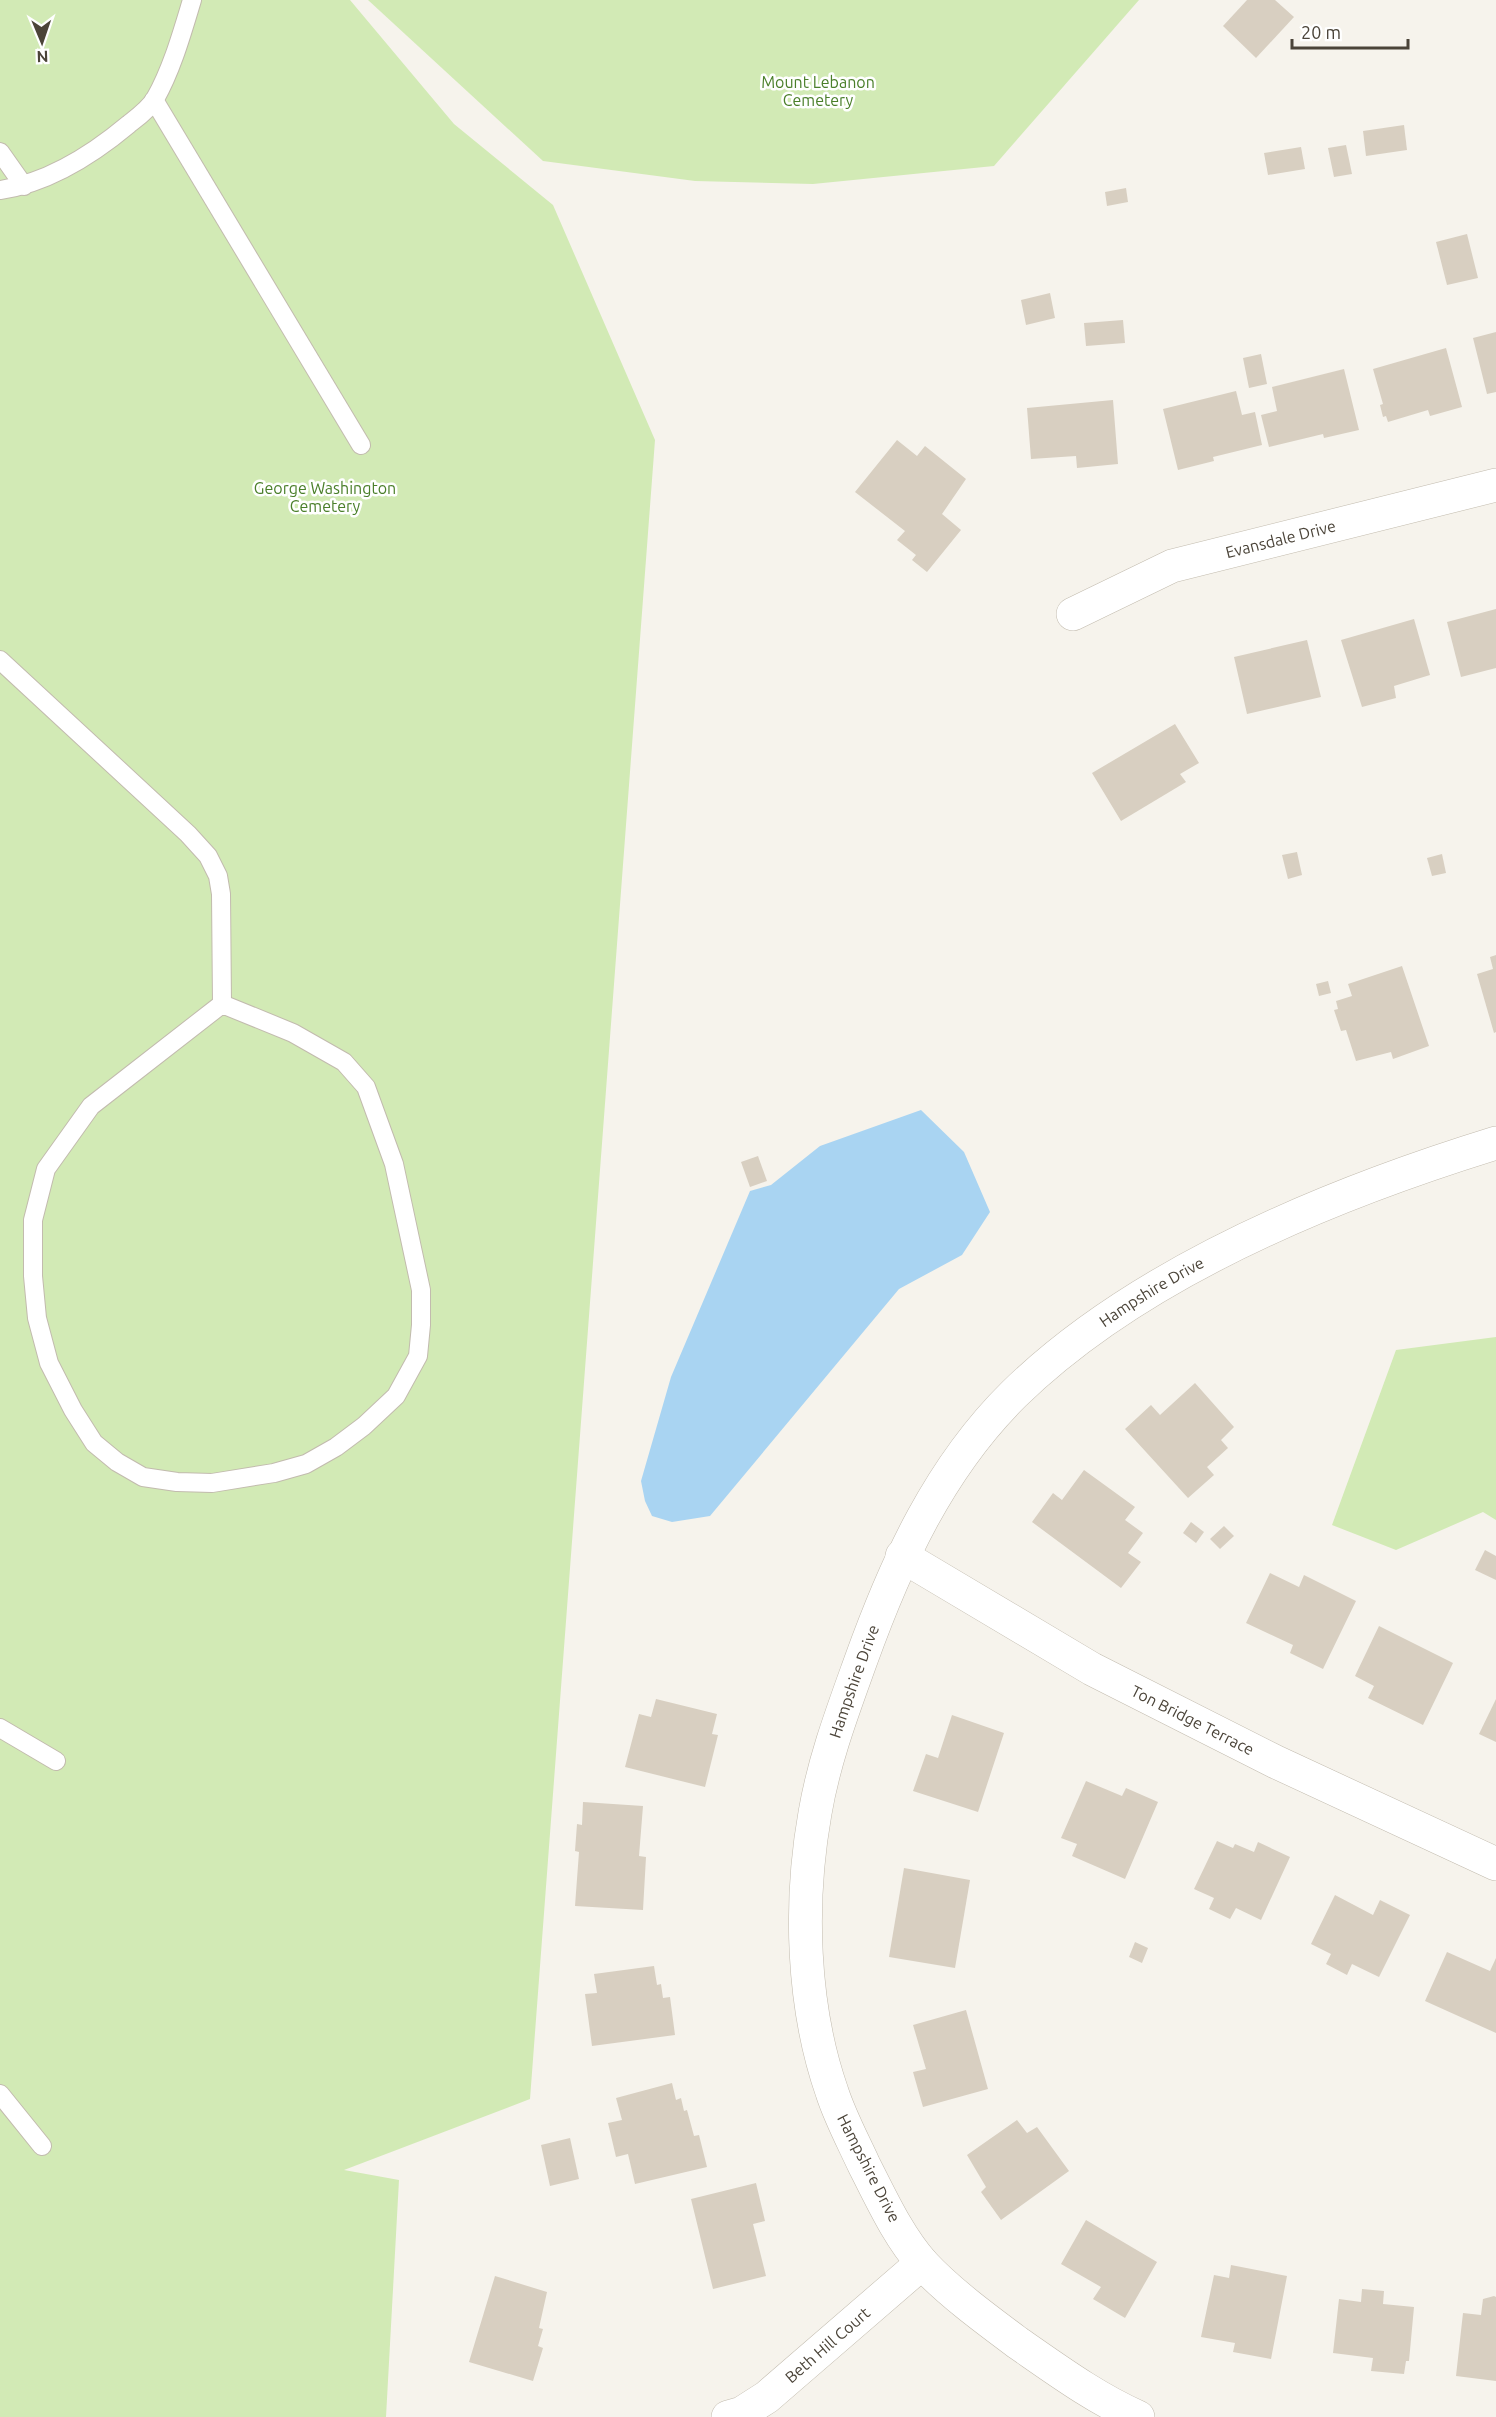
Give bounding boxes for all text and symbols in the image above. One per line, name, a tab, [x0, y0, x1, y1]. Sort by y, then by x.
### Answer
north arrow	[12, 12, 72, 72]
scale bar	[1292, 12, 1408, 50]
text: 20 m	[1301, 22, 1341, 42]
text: N	[36, 48, 49, 66]
park label: Mount Lebanon Cemetery	[761, 73, 875, 109]
park label: George Washington Cemetery	[254, 479, 396, 515]
street label: Evansdale Drive	[1224, 516, 1338, 561]
street label: Hampshire Drive	[1096, 1253, 1207, 1330]
street label: Hampshire Drive	[825, 1622, 882, 1740]
street label: Ton Bridge Terrace	[1128, 1681, 1257, 1758]
street label: Hampshire Drive	[834, 2111, 904, 2225]
street label: Beth Hill Court	[781, 2303, 874, 2386]

